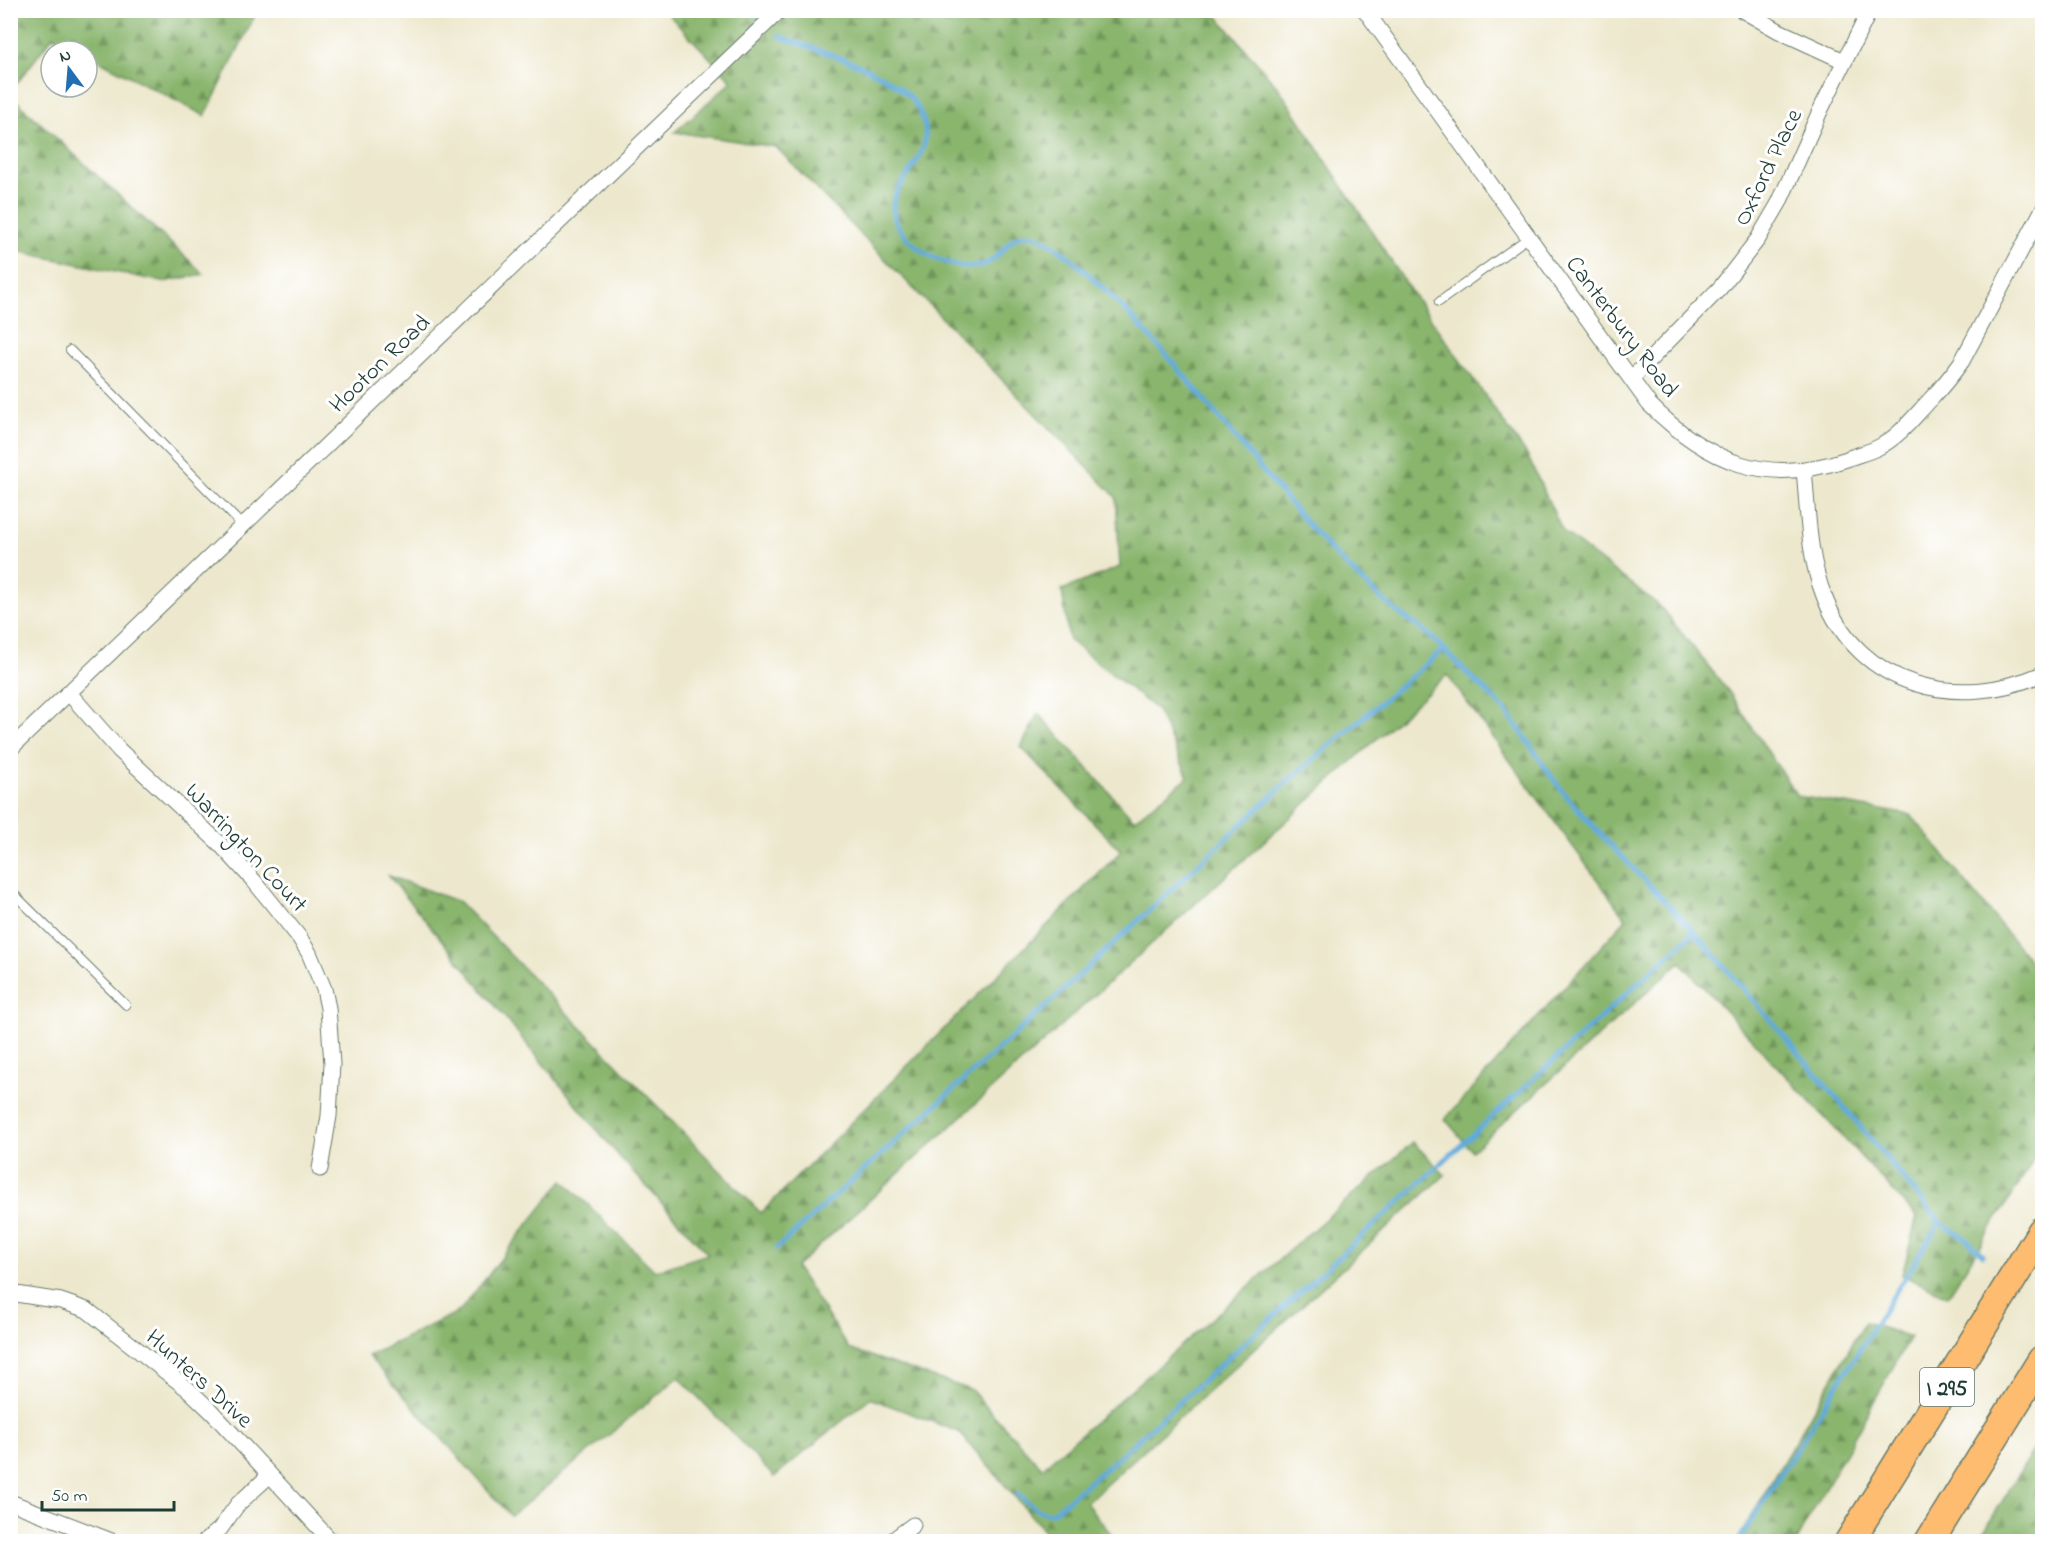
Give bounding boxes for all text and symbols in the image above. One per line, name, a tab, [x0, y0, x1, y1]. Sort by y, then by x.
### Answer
north arrow	[39, 39, 99, 99]
text: N	[57, 43, 74, 70]
street label: Oxford Place	[1726, 103, 1813, 233]
street label: Canterbury Road	[1555, 249, 1686, 407]
street label: Hooton Road	[322, 307, 440, 422]
street label: Warrington Court	[176, 776, 315, 922]
street label: Hunters Drive	[137, 1322, 260, 1438]
road number: I 295	[1920, 1368, 1974, 1406]
scale bar	[42, 1474, 174, 1512]
text: 50 m	[51, 1484, 88, 1510]

